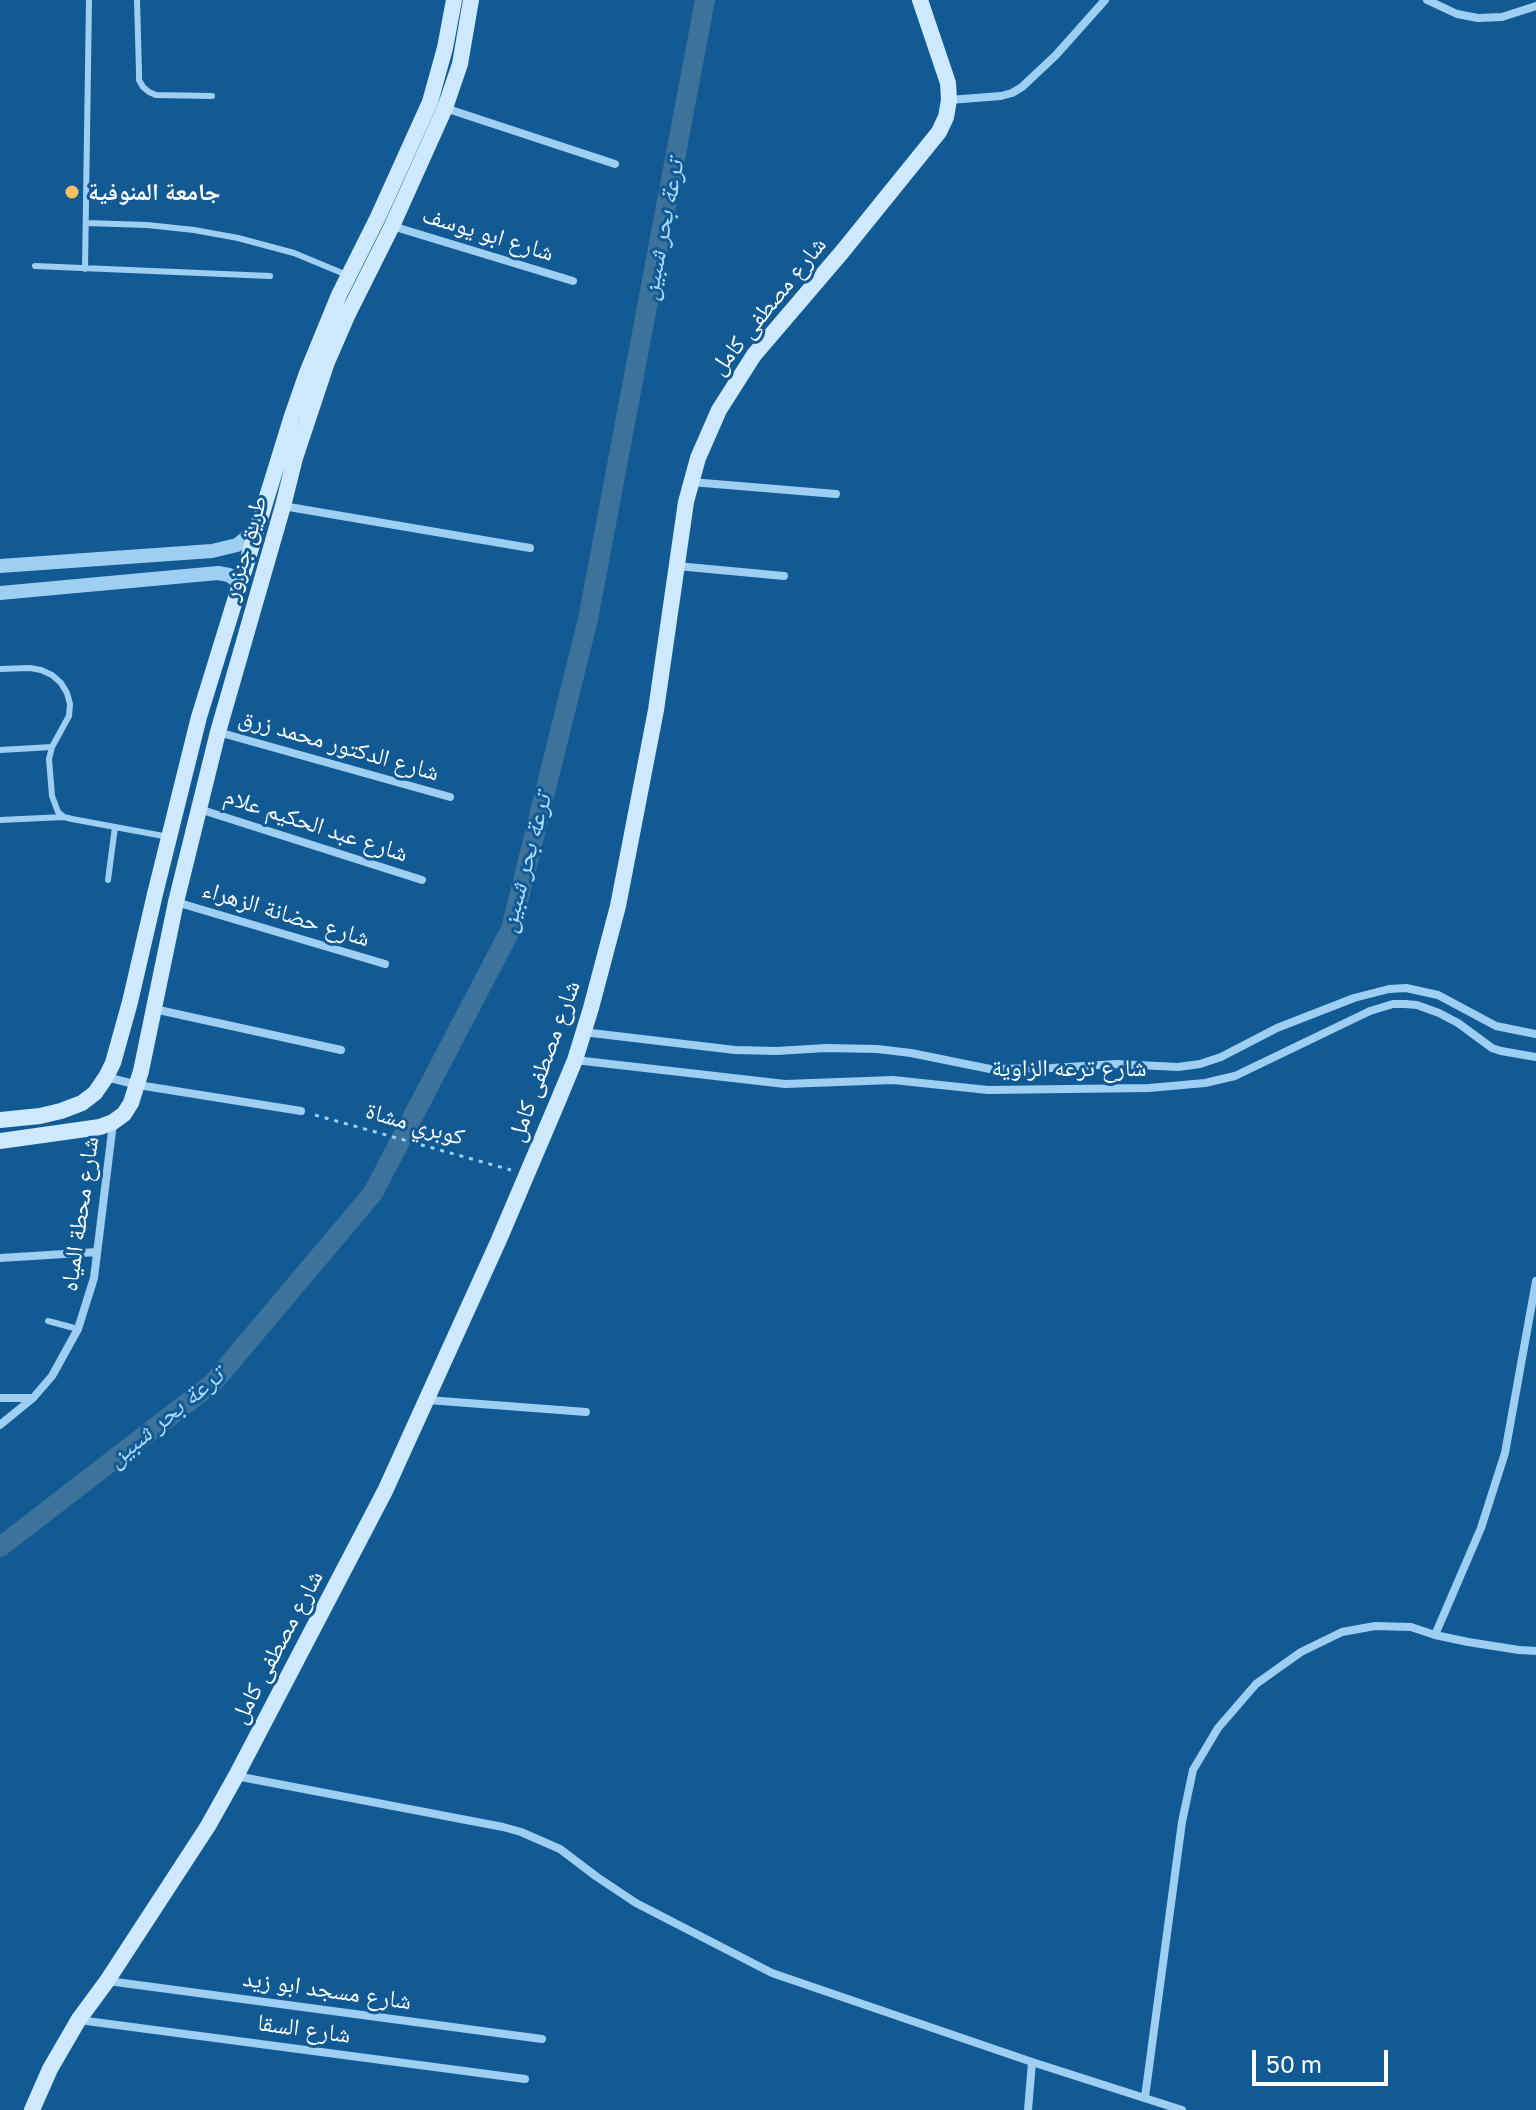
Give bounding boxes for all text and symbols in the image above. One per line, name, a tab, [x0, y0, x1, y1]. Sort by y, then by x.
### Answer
water label: ترعة بحر شبين	[633, 158, 691, 302]
place label: جامعة المنوفية	[88, 178, 221, 206]
marker: جامعة المنوفية	[63, 183, 81, 201]
street label: شارع ابو يوسف	[419, 200, 557, 268]
street label: شارع مصطفى كامل	[704, 231, 832, 381]
street label: طريق جنزور	[216, 492, 274, 604]
street label: شارع الدكتور محمد زرق	[235, 703, 443, 787]
street label: شارع عبد الحكيم علام	[220, 782, 412, 868]
water label: ترعة بحر شبين	[492, 791, 558, 935]
street label: شارع حضانة الزهراء	[199, 875, 373, 953]
street label: شارع مصطفى كامل	[502, 977, 586, 1145]
street label: شارع ترعه الزاوية	[991, 1054, 1147, 1082]
street label: كوبري مشاة	[362, 1096, 468, 1152]
street label: شارع محطة المياه	[55, 1135, 105, 1293]
water label: ترعة بحر شبين	[100, 1360, 230, 1474]
street label: شارع مصطفى كامل	[225, 1566, 329, 1728]
street label: شارع مسجد ابو زيد	[241, 1964, 413, 2016]
street label: شارع السقا	[256, 2008, 352, 2050]
scale bar	[1256, 2034, 1392, 2084]
text: 50 m	[1266, 2049, 1322, 2078]

